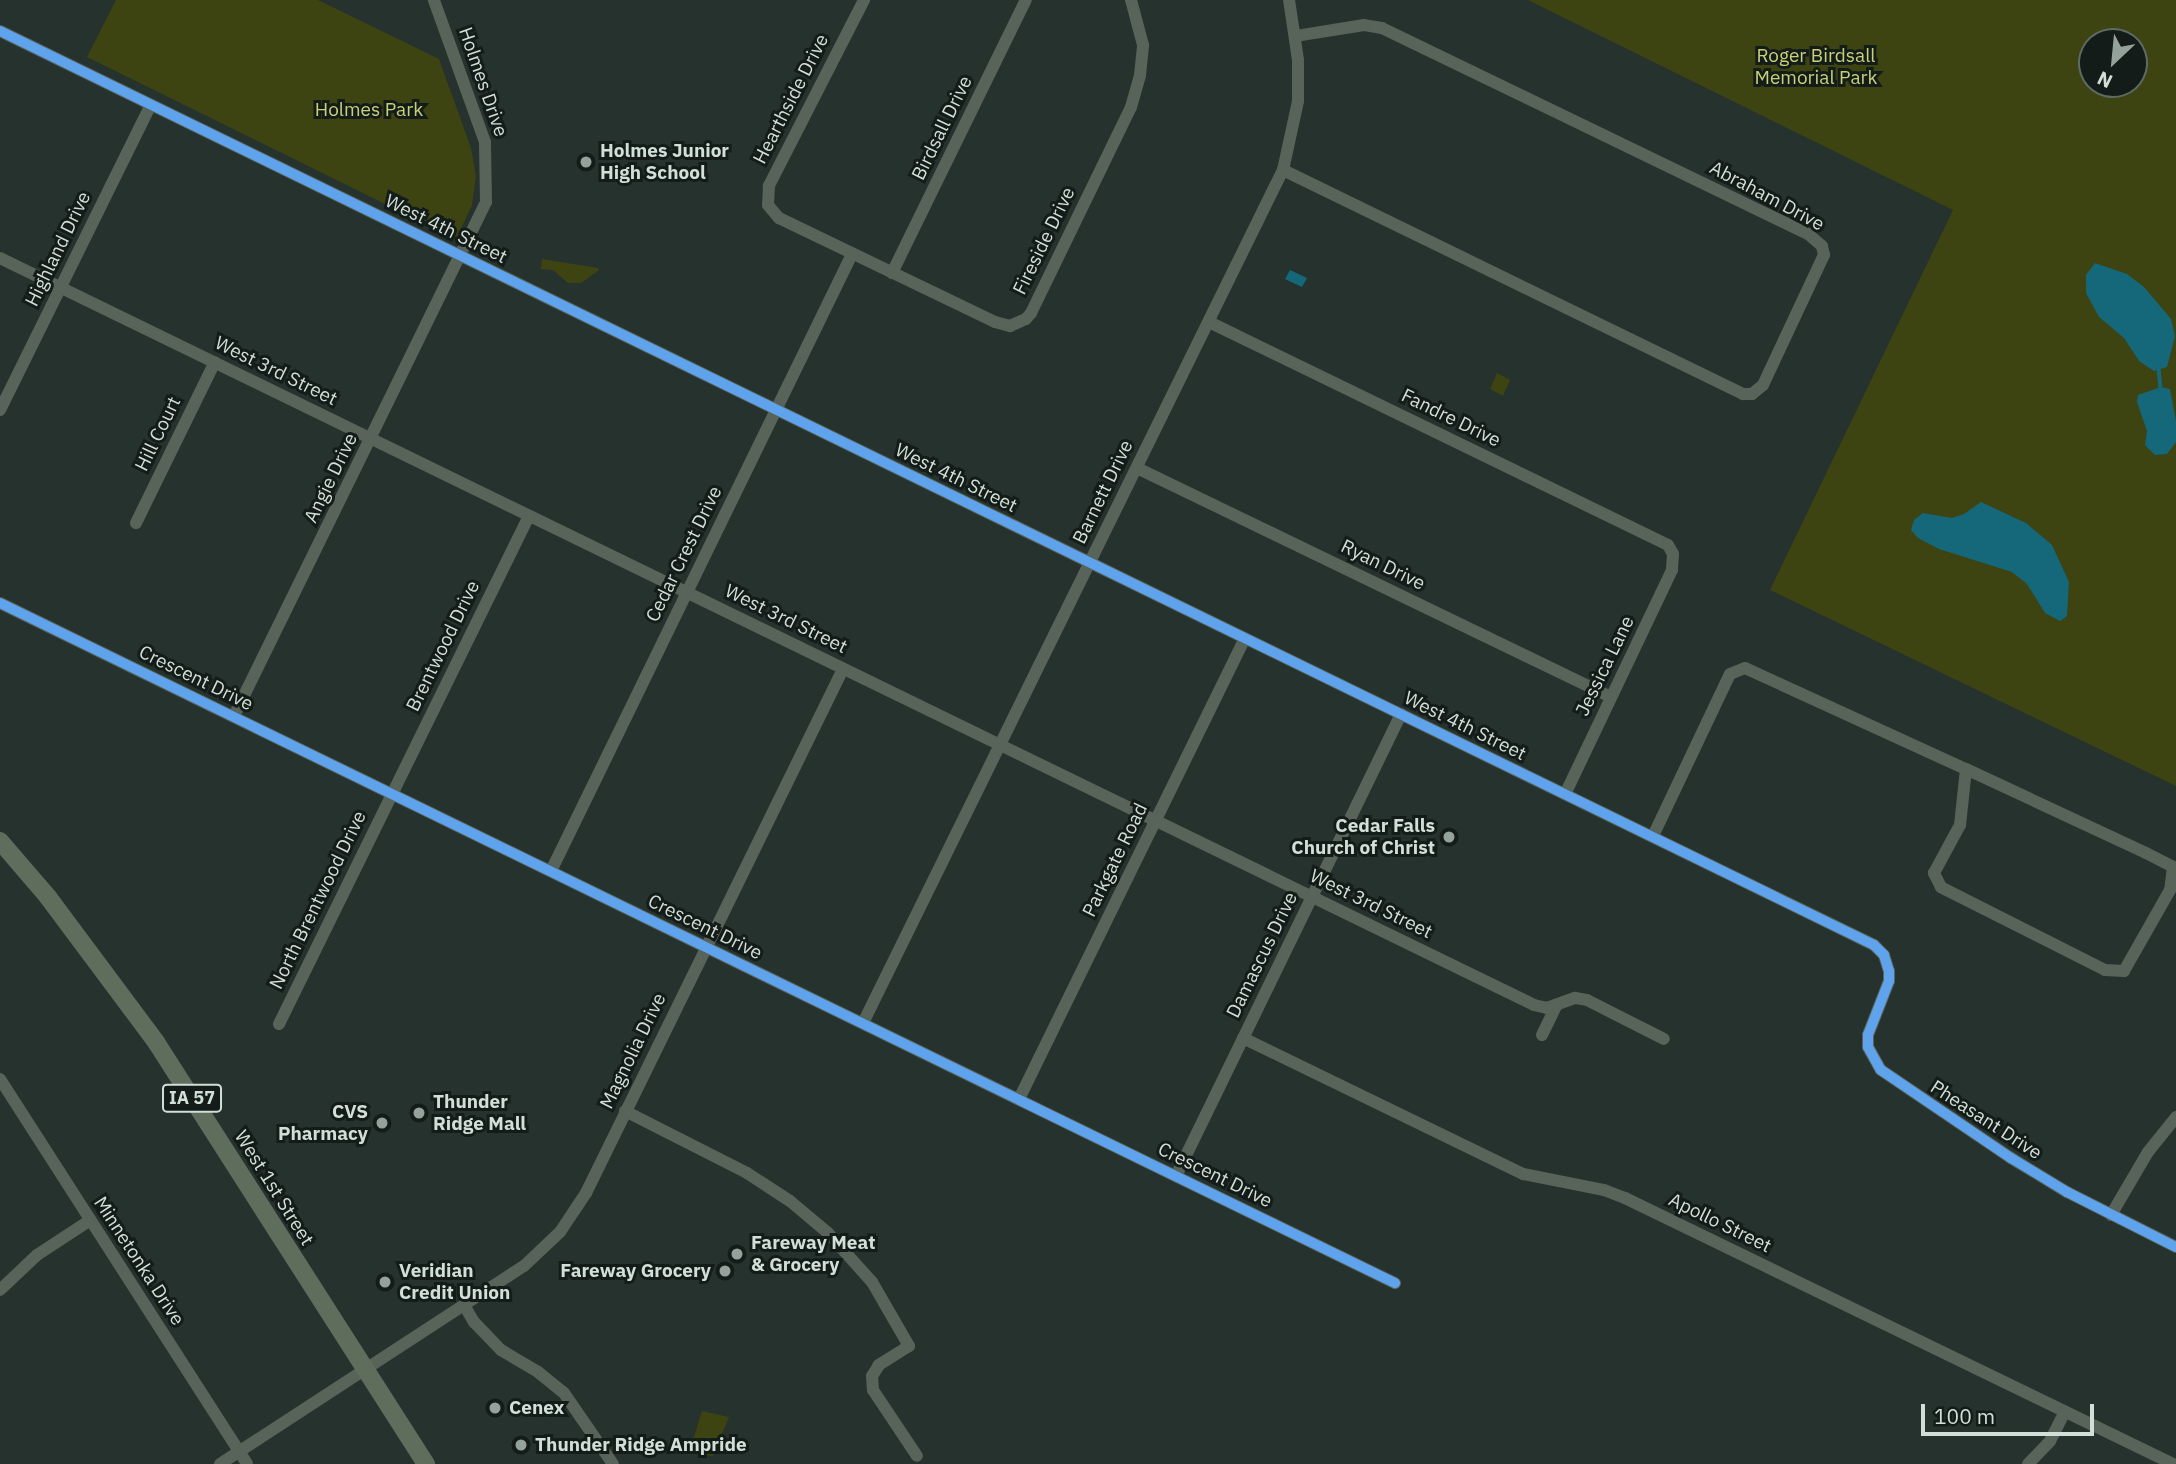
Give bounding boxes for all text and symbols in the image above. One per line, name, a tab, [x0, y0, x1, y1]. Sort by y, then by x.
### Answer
street label: Holmes Drive	[454, 24, 512, 140]
north arrow	[2078, 28, 2148, 98]
street label: Hearthside Drive	[748, 30, 834, 168]
park label: Roger Birdsall Memorial Park	[1754, 45, 1878, 89]
text: N	[2093, 66, 2116, 94]
street label: Birdsall Drive	[907, 72, 977, 184]
park label: Holmes Park	[315, 99, 423, 121]
place label: Holmes Junior High School	[600, 140, 729, 184]
marker: Holmes Junior High School	[578, 154, 594, 170]
street label: Abraham Drive	[1706, 156, 1828, 236]
street label: Fireside Drive	[1008, 184, 1080, 298]
street label: Highland Drive	[20, 188, 96, 310]
street label: West 4th Street	[381, 190, 511, 268]
street label: West 3rd Street	[211, 332, 341, 410]
street label: Fandre Drive	[1398, 384, 1504, 452]
street label: Hill Court	[130, 393, 186, 475]
street label: Angie Drive	[300, 430, 362, 526]
street label: Barnett Drive	[1068, 436, 1138, 548]
street label: West 4th Street	[891, 439, 1021, 517]
street label: Cedar Crest Drive	[641, 482, 727, 626]
street label: Ryan Drive	[1337, 535, 1429, 595]
street label: Brentwood Drive	[402, 577, 484, 715]
street label: West 3rd Street	[721, 580, 851, 658]
street label: Jessica Lane	[1571, 612, 1639, 720]
street label: Crescent Drive	[135, 641, 257, 715]
street label: West 4th Street	[1400, 687, 1530, 765]
street label: Parkgate Road	[1078, 799, 1152, 921]
street label: North Brentwood Drive	[265, 807, 371, 993]
place label: Cedar Falls Church of Christ	[1291, 815, 1435, 859]
marker: Cedar Falls Church of Christ	[1441, 829, 1457, 845]
street label: West 3rd Street	[1306, 865, 1436, 943]
street label: Damascus Drive	[1222, 888, 1302, 1022]
street label: Crescent Drive	[644, 890, 766, 964]
street label: Magnolia Drive	[595, 990, 671, 1112]
street label: Pheasant Drive	[1926, 1075, 2046, 1165]
road number: IA 57	[160, 1084, 224, 1112]
place label: Thunder Ridge Mall	[433, 1091, 526, 1135]
place label: CVS Pharmacy	[278, 1101, 368, 1145]
marker: Thunder Ridge Mall	[411, 1105, 427, 1121]
marker: CVS Pharmacy	[374, 1115, 390, 1131]
street label: West 1st Street	[230, 1126, 318, 1250]
street label: Crescent Drive	[1154, 1138, 1276, 1212]
street label: Apollo Street	[1665, 1188, 1775, 1258]
street label: Minnetonka Drive	[89, 1192, 189, 1330]
place label: Fareway Meat & Grocery	[751, 1232, 876, 1276]
marker: Fareway Meat & Grocery	[729, 1246, 745, 1262]
place label: Veridian Credit Union	[399, 1260, 510, 1304]
place label: Fareway Grocery	[560, 1260, 711, 1282]
marker: Fareway Grocery	[717, 1263, 733, 1279]
marker: Veridian Credit Union	[377, 1274, 393, 1290]
scale bar	[1924, 1390, 2097, 1434]
place label: Cenex	[509, 1397, 564, 1419]
marker: Cenex	[487, 1400, 503, 1416]
text: 100 m	[1934, 1402, 1995, 1430]
place label: Thunder Ridge Ampride	[535, 1434, 747, 1456]
marker: Thunder Ridge Ampride	[513, 1437, 529, 1453]

